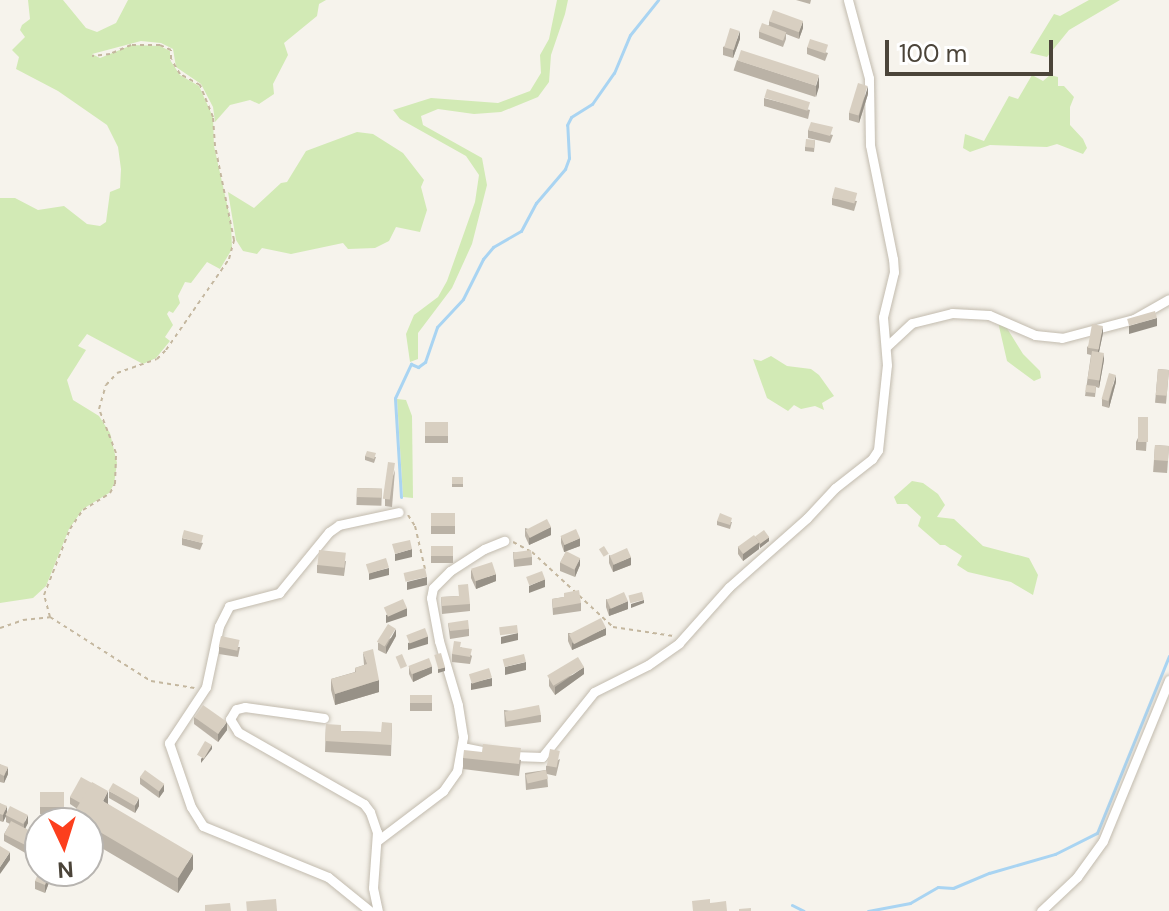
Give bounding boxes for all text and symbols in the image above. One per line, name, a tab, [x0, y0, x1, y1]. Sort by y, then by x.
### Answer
scale bar	[889, 24, 1057, 74]
text: 100 m	[899, 38, 967, 69]
north arrow	[24, 807, 104, 887]
text: N	[57, 854, 75, 884]

